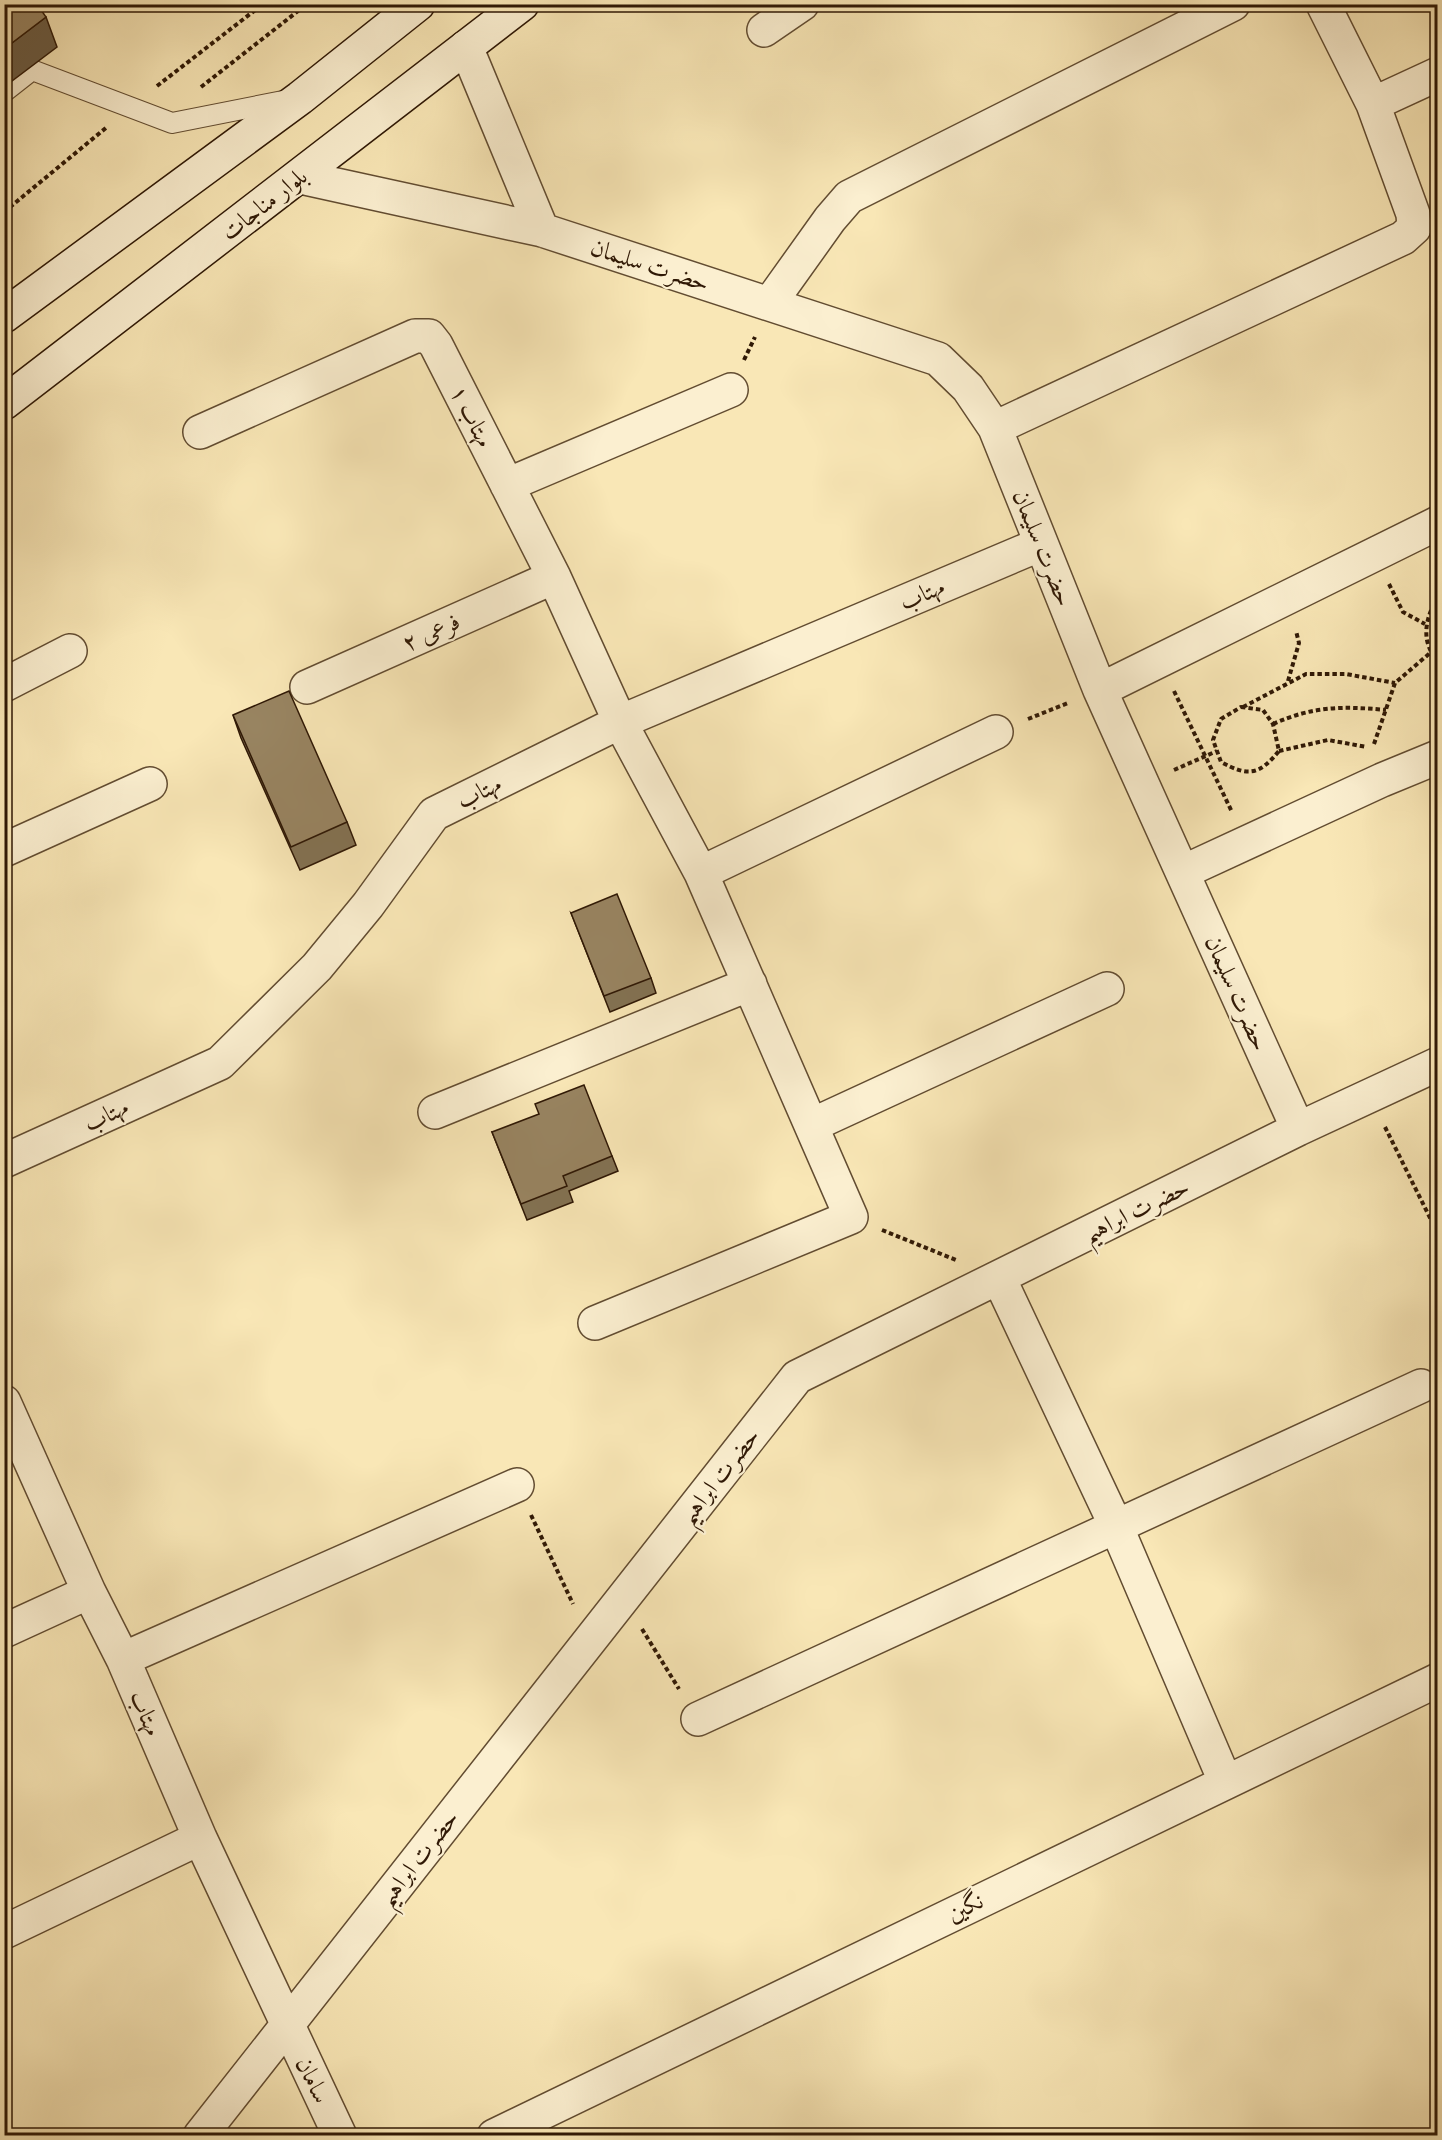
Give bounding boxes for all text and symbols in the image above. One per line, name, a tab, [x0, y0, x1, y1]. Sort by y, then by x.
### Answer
street label: بلوار مناجات	[215, 161, 316, 250]
street label: حضرت سلیمان	[586, 232, 713, 302]
street label: مهتاب ۱	[440, 380, 500, 454]
street label: حضرت سلیمان	[1002, 485, 1080, 612]
street label: مهتاب	[895, 571, 951, 621]
street label: فرعی ۲	[397, 606, 466, 662]
street label: مهتاب	[452, 768, 508, 819]
street label: حضرت سلیمان	[1195, 931, 1276, 1057]
street label: مهتاب	[79, 1092, 135, 1142]
street label: حضرت ابراهیم	[1078, 1171, 1198, 1257]
street label: حضرت ابراهیم	[672, 1422, 773, 1536]
street label: مهتاب	[119, 1686, 169, 1742]
street label: حضرت ابراهیم	[371, 1804, 472, 1918]
street label: نگین	[942, 1885, 990, 1932]
street label: سامان	[285, 2052, 337, 2110]

